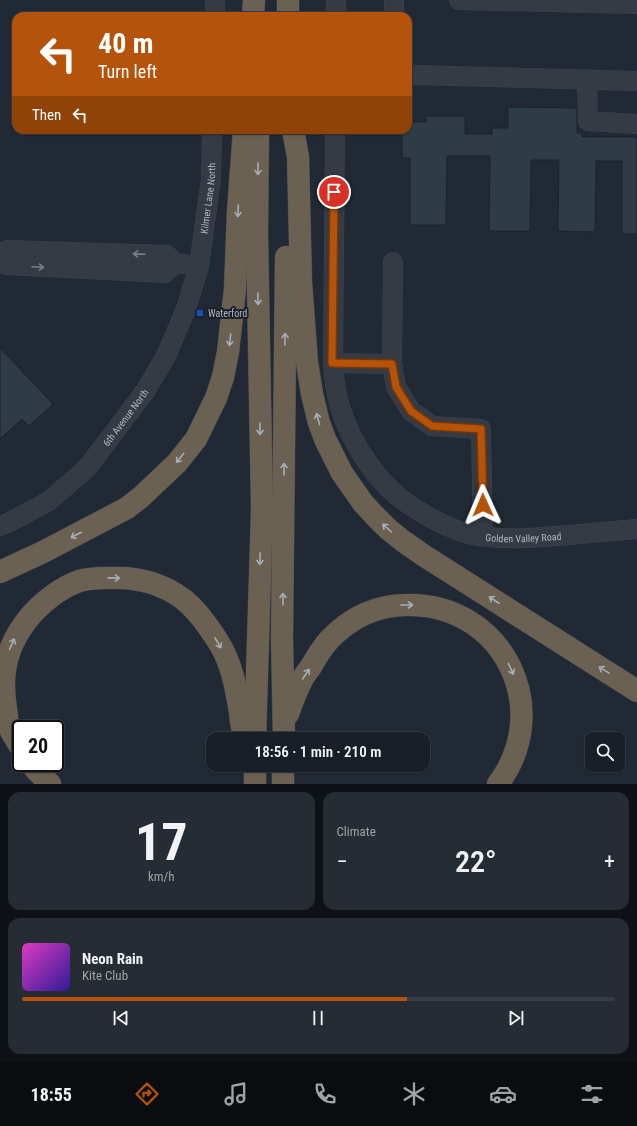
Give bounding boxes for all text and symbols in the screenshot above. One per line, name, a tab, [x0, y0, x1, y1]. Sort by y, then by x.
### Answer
text: 40 m	[98, 27, 154, 60]
icon: left	[32, 28, 84, 80]
text: Turn left	[98, 61, 157, 82]
icon: left	[69, 104, 91, 126]
text: Then	[32, 106, 61, 124]
one-way arrow	[254, 162, 262, 175]
street label: Kilmer Lane North	[198, 163, 217, 234]
pin	[317, 175, 351, 209]
icon: arrive	[323, 181, 345, 203]
one-way arrow	[235, 204, 242, 217]
one-way arrow	[133, 251, 146, 258]
one-way arrow	[31, 263, 44, 270]
one-way arrow	[254, 292, 262, 305]
marker: Waterford	[195, 308, 205, 318]
place label: Waterford	[208, 308, 247, 319]
one-way arrow	[226, 333, 234, 346]
one-way arrow	[281, 333, 289, 346]
street label: 6th Avenue North	[100, 387, 151, 448]
one-way arrow	[314, 413, 322, 426]
one-way arrow	[256, 422, 264, 435]
one-way arrow	[176, 453, 185, 464]
one-way arrow	[280, 463, 288, 476]
position arrow	[462, 484, 504, 526]
one-way arrow	[382, 523, 392, 532]
street label: Golden Valley Road	[485, 530, 562, 544]
one-way arrow	[71, 531, 83, 539]
one-way arrow	[256, 552, 264, 565]
one-way arrow	[107, 574, 120, 582]
one-way arrow	[279, 593, 286, 606]
one-way arrow	[488, 596, 500, 604]
one-way arrow	[400, 601, 413, 609]
one-way arrow	[215, 637, 223, 649]
one-way arrow	[9, 639, 16, 651]
one-way arrow	[508, 663, 515, 675]
one-way arrow	[598, 666, 610, 674]
one-way arrow	[302, 669, 310, 680]
speed limit sign: 20	[12, 720, 64, 772]
map controls	[585, 732, 625, 772]
button: search	[585, 732, 625, 772]
text: 18:56 · 1 min · 210 m	[255, 743, 381, 761]
text: 17	[135, 812, 188, 873]
text: Climate	[337, 824, 376, 839]
text: 22°	[455, 844, 497, 879]
text: −	[337, 849, 348, 874]
text: +	[604, 849, 615, 874]
text: km/h	[148, 869, 175, 884]
text: Neon Rain	[82, 950, 143, 968]
text: Kite Club	[82, 968, 128, 983]
icon: previous	[110, 1007, 132, 1029]
icon: pause	[307, 1007, 329, 1029]
icon: next	[505, 1007, 527, 1029]
icon: directions	[133, 1080, 161, 1108]
icon: music	[222, 1080, 250, 1108]
icon: phone	[311, 1080, 339, 1108]
icon: climate	[400, 1080, 428, 1108]
icon: car	[489, 1080, 517, 1108]
icon: filters	[578, 1080, 606, 1108]
text: 18:55	[31, 1084, 72, 1105]

